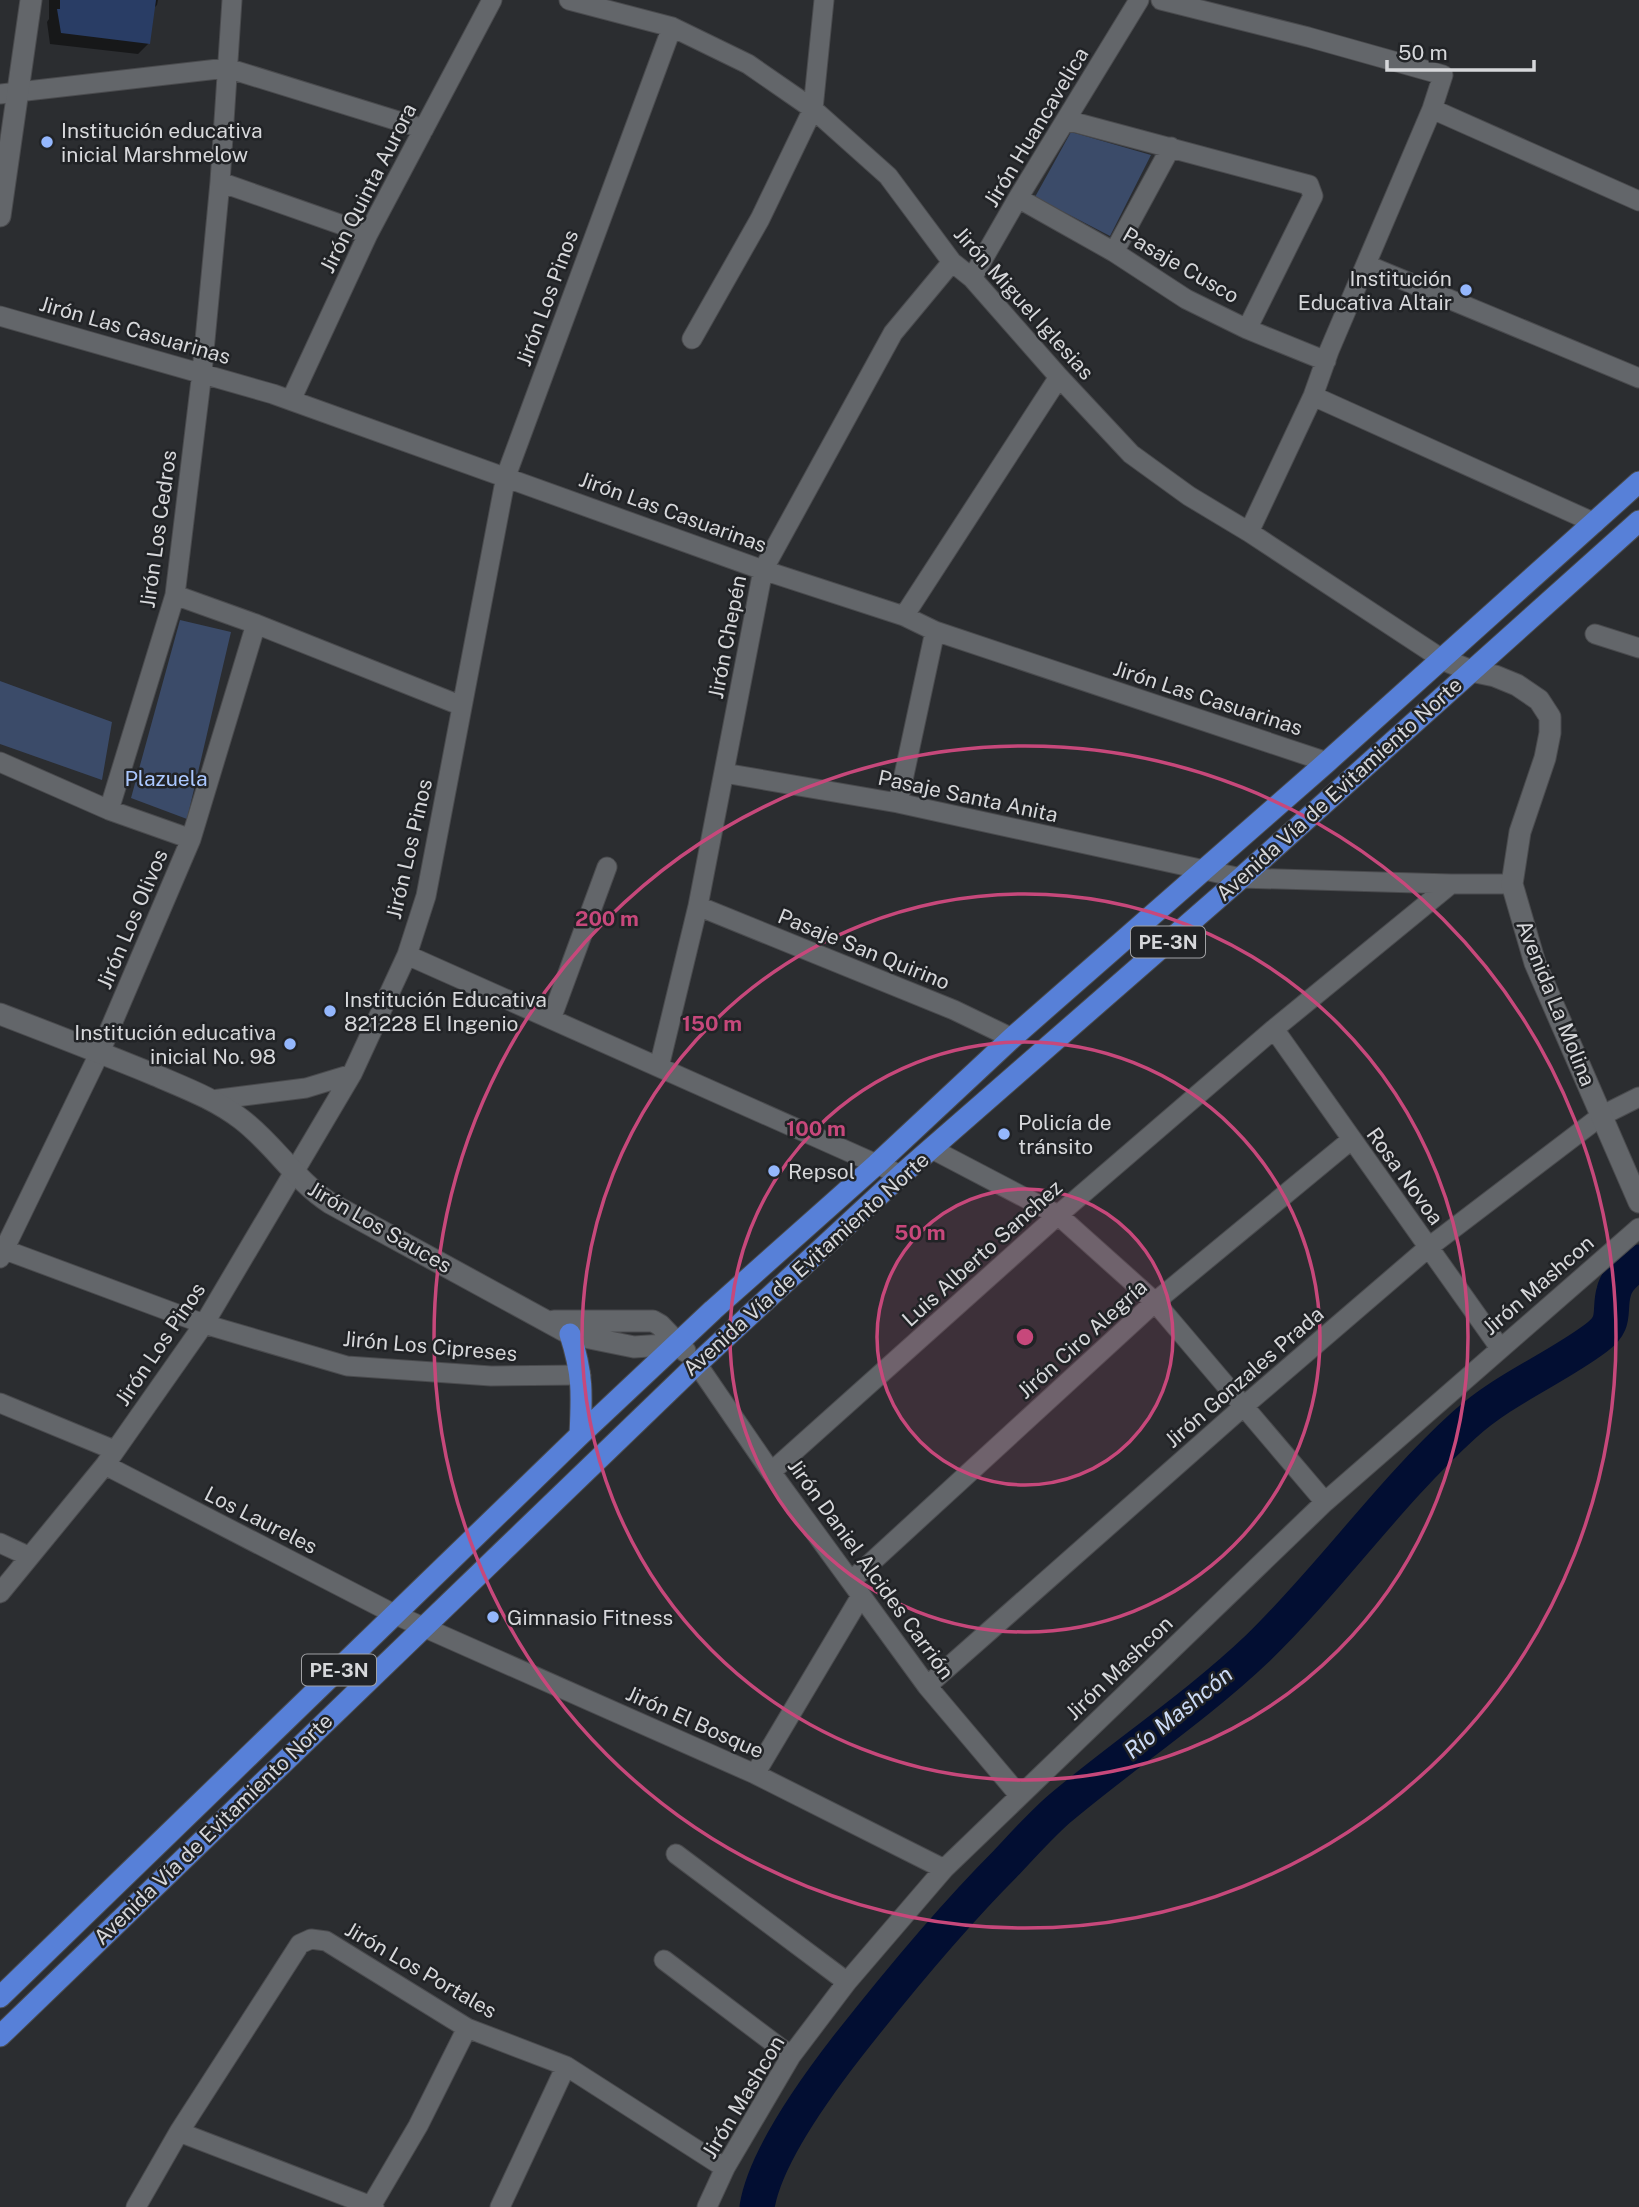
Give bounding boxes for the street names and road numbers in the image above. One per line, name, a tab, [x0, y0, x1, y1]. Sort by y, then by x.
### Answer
street label: Jirón Huancavelica	[978, 43, 1094, 211]
street label: Jirón Quinta Aurora	[314, 99, 422, 277]
street label: Jirón Miguel Iglesias	[949, 221, 1099, 385]
street label: Pasaje Cusco	[1119, 222, 1243, 308]
street label: Jirón Los Pinos	[511, 227, 583, 369]
street label: Jirón Las Casuarinas	[37, 291, 233, 369]
street label: Jirón Los Cedros	[135, 448, 181, 610]
street label: Jirón Las Casuarinas	[576, 466, 770, 558]
street label: Jirón Chepén	[703, 573, 751, 701]
street label: Jirón Las Casuarinas	[1110, 656, 1306, 740]
street label: Avenida Vía de Evitamiento Norte	[1211, 672, 1467, 906]
street label: Pasaje Santa Anita	[876, 765, 1060, 827]
street label: Jirón Los Pinos	[381, 776, 437, 922]
street label: Jirón Los Olivos	[91, 845, 173, 993]
street label: Pasaje San Quirino	[774, 903, 954, 995]
street label: Avenida La Molina	[1511, 916, 1601, 1090]
road number: PE-3N	[1131, 926, 1205, 958]
street label: Rosa Novoa	[1361, 1122, 1449, 1230]
street label: Avenida Vía de Evitamiento Norte	[678, 1147, 934, 1381]
street label: Luis Alberto Sanchez	[897, 1175, 1067, 1331]
street label: Jirón Los Sauces	[304, 1176, 456, 1278]
street label: Jirón Mashcon	[1477, 1230, 1599, 1340]
street label: Jirón Ciro Alegría	[1012, 1274, 1152, 1404]
street label: Jirón Los Pinos	[110, 1278, 210, 1410]
street label: Jirón Gonzales Prada	[1160, 1301, 1328, 1453]
street label: Jirón Los Cipreses	[342, 1326, 518, 1366]
street label: Jirón Daniel Alcides Carrión	[783, 1454, 959, 1684]
street label: Los Laureles	[200, 1481, 322, 1559]
street label: Jirón Mashcon	[1060, 1611, 1178, 1725]
road number: PE-3N	[302, 1654, 376, 1686]
street label: Jirón El Bosque	[622, 1680, 768, 1764]
street label: Avenida Vía de Evitamiento Norte	[88, 1708, 338, 1950]
street label: Jirón Los Portales	[341, 1916, 501, 2024]
street label: Jirón Mashcon	[697, 2031, 789, 2163]

